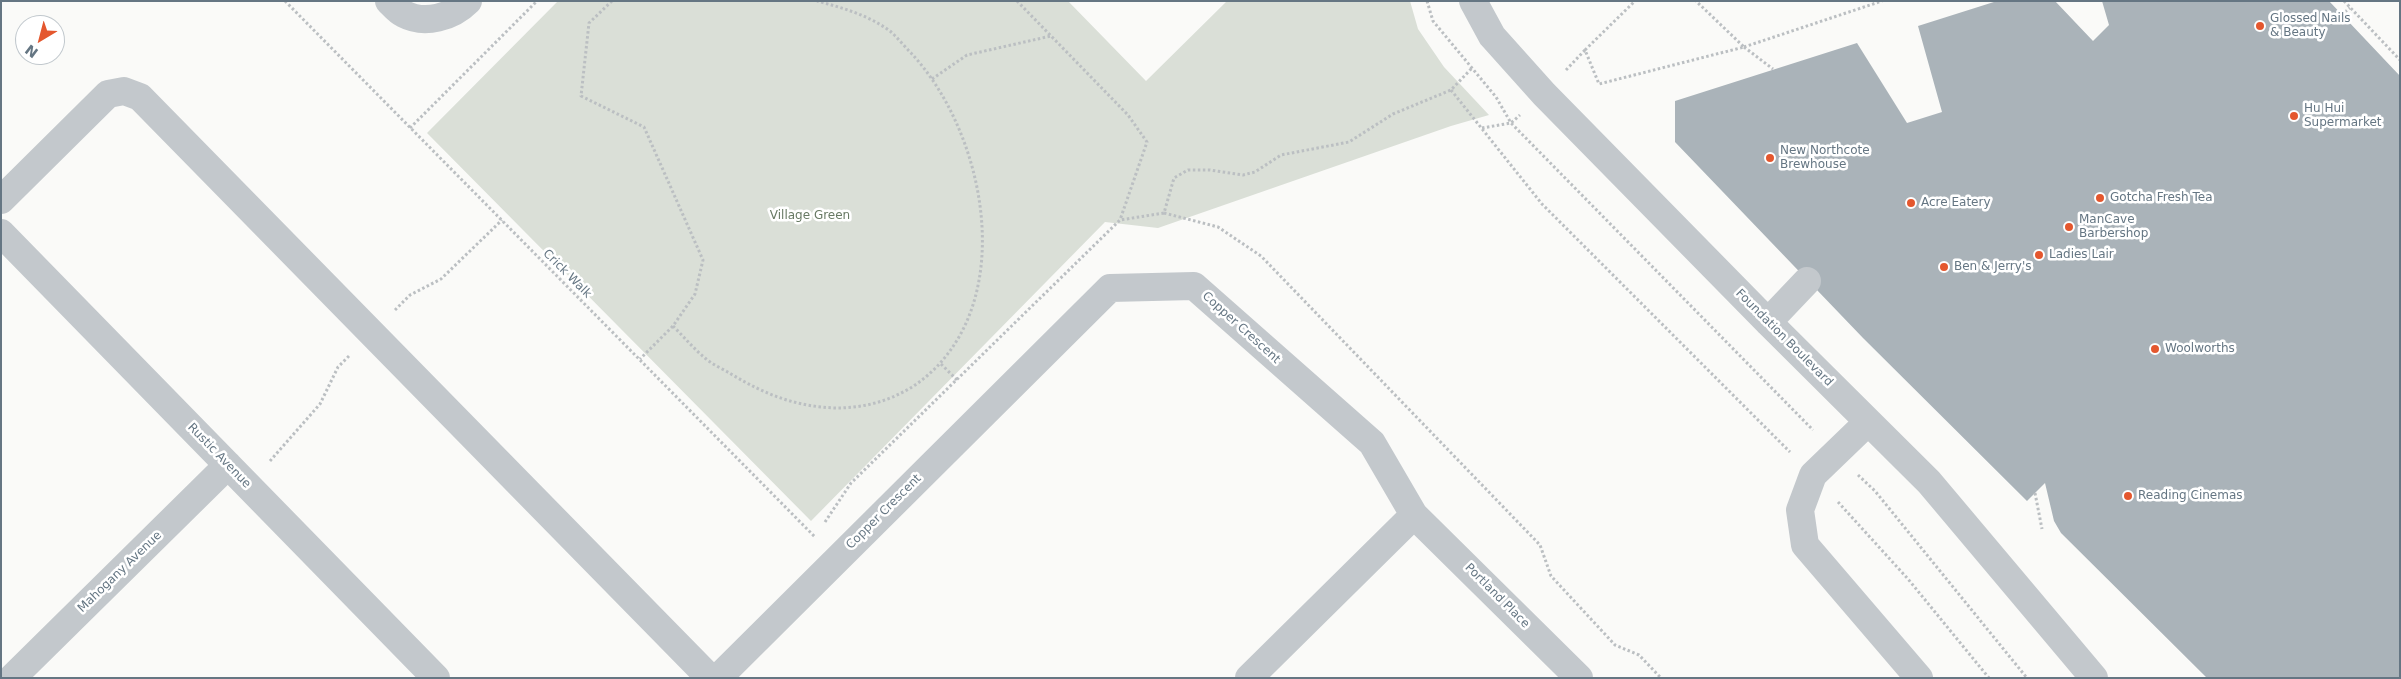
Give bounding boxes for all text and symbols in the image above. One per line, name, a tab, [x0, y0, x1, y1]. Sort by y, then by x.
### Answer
place label: Glossed Nails & Beauty	[2270, 12, 2351, 40]
north arrow	[15, 15, 65, 65]
marker: Glossed Nails & Beauty	[2254, 20, 2266, 32]
text: N	[22, 41, 41, 61]
place label: Hu Hui Supermarket	[2304, 102, 2382, 130]
marker: Hu Hui Supermarket	[2288, 110, 2300, 122]
place label: New Northcote Brewhouse	[1780, 144, 1870, 172]
marker: New Northcote Brewhouse	[1764, 152, 1776, 164]
place label: Gotcha Fresh Tea	[2110, 191, 2212, 205]
marker: Gotcha Fresh Tea	[2094, 192, 2106, 204]
place label: Acre Eatery	[1921, 196, 1991, 210]
marker: Acre Eatery	[1905, 197, 1917, 209]
park label: Village Green	[770, 209, 850, 223]
place label: ManCave Barbershop	[2079, 213, 2148, 241]
marker: ManCave Barbershop	[2063, 221, 2075, 233]
street label: Crick Walk	[540, 247, 594, 301]
place label: Ladies Lair	[2049, 248, 2114, 262]
marker: Ladies Lair	[2033, 249, 2045, 261]
place label: Ben & Jerry's	[1954, 260, 2031, 274]
marker: Ben & Jerry's	[1938, 261, 1950, 273]
street label: Foundation Boulevard	[1732, 286, 1836, 390]
street label: Copper Crescent	[1199, 289, 1283, 367]
place label: Woolworths	[2165, 342, 2235, 356]
marker: Woolworths	[2149, 343, 2161, 355]
street label: Rustic Avenue	[184, 421, 254, 491]
street label: Copper Crescent	[844, 472, 924, 552]
place label: Reading Cinemas	[2138, 489, 2243, 503]
marker: Reading Cinemas	[2122, 490, 2134, 502]
street label: Mahogany Avenue	[75, 528, 165, 616]
street label: Portland Place	[1462, 561, 1532, 631]

